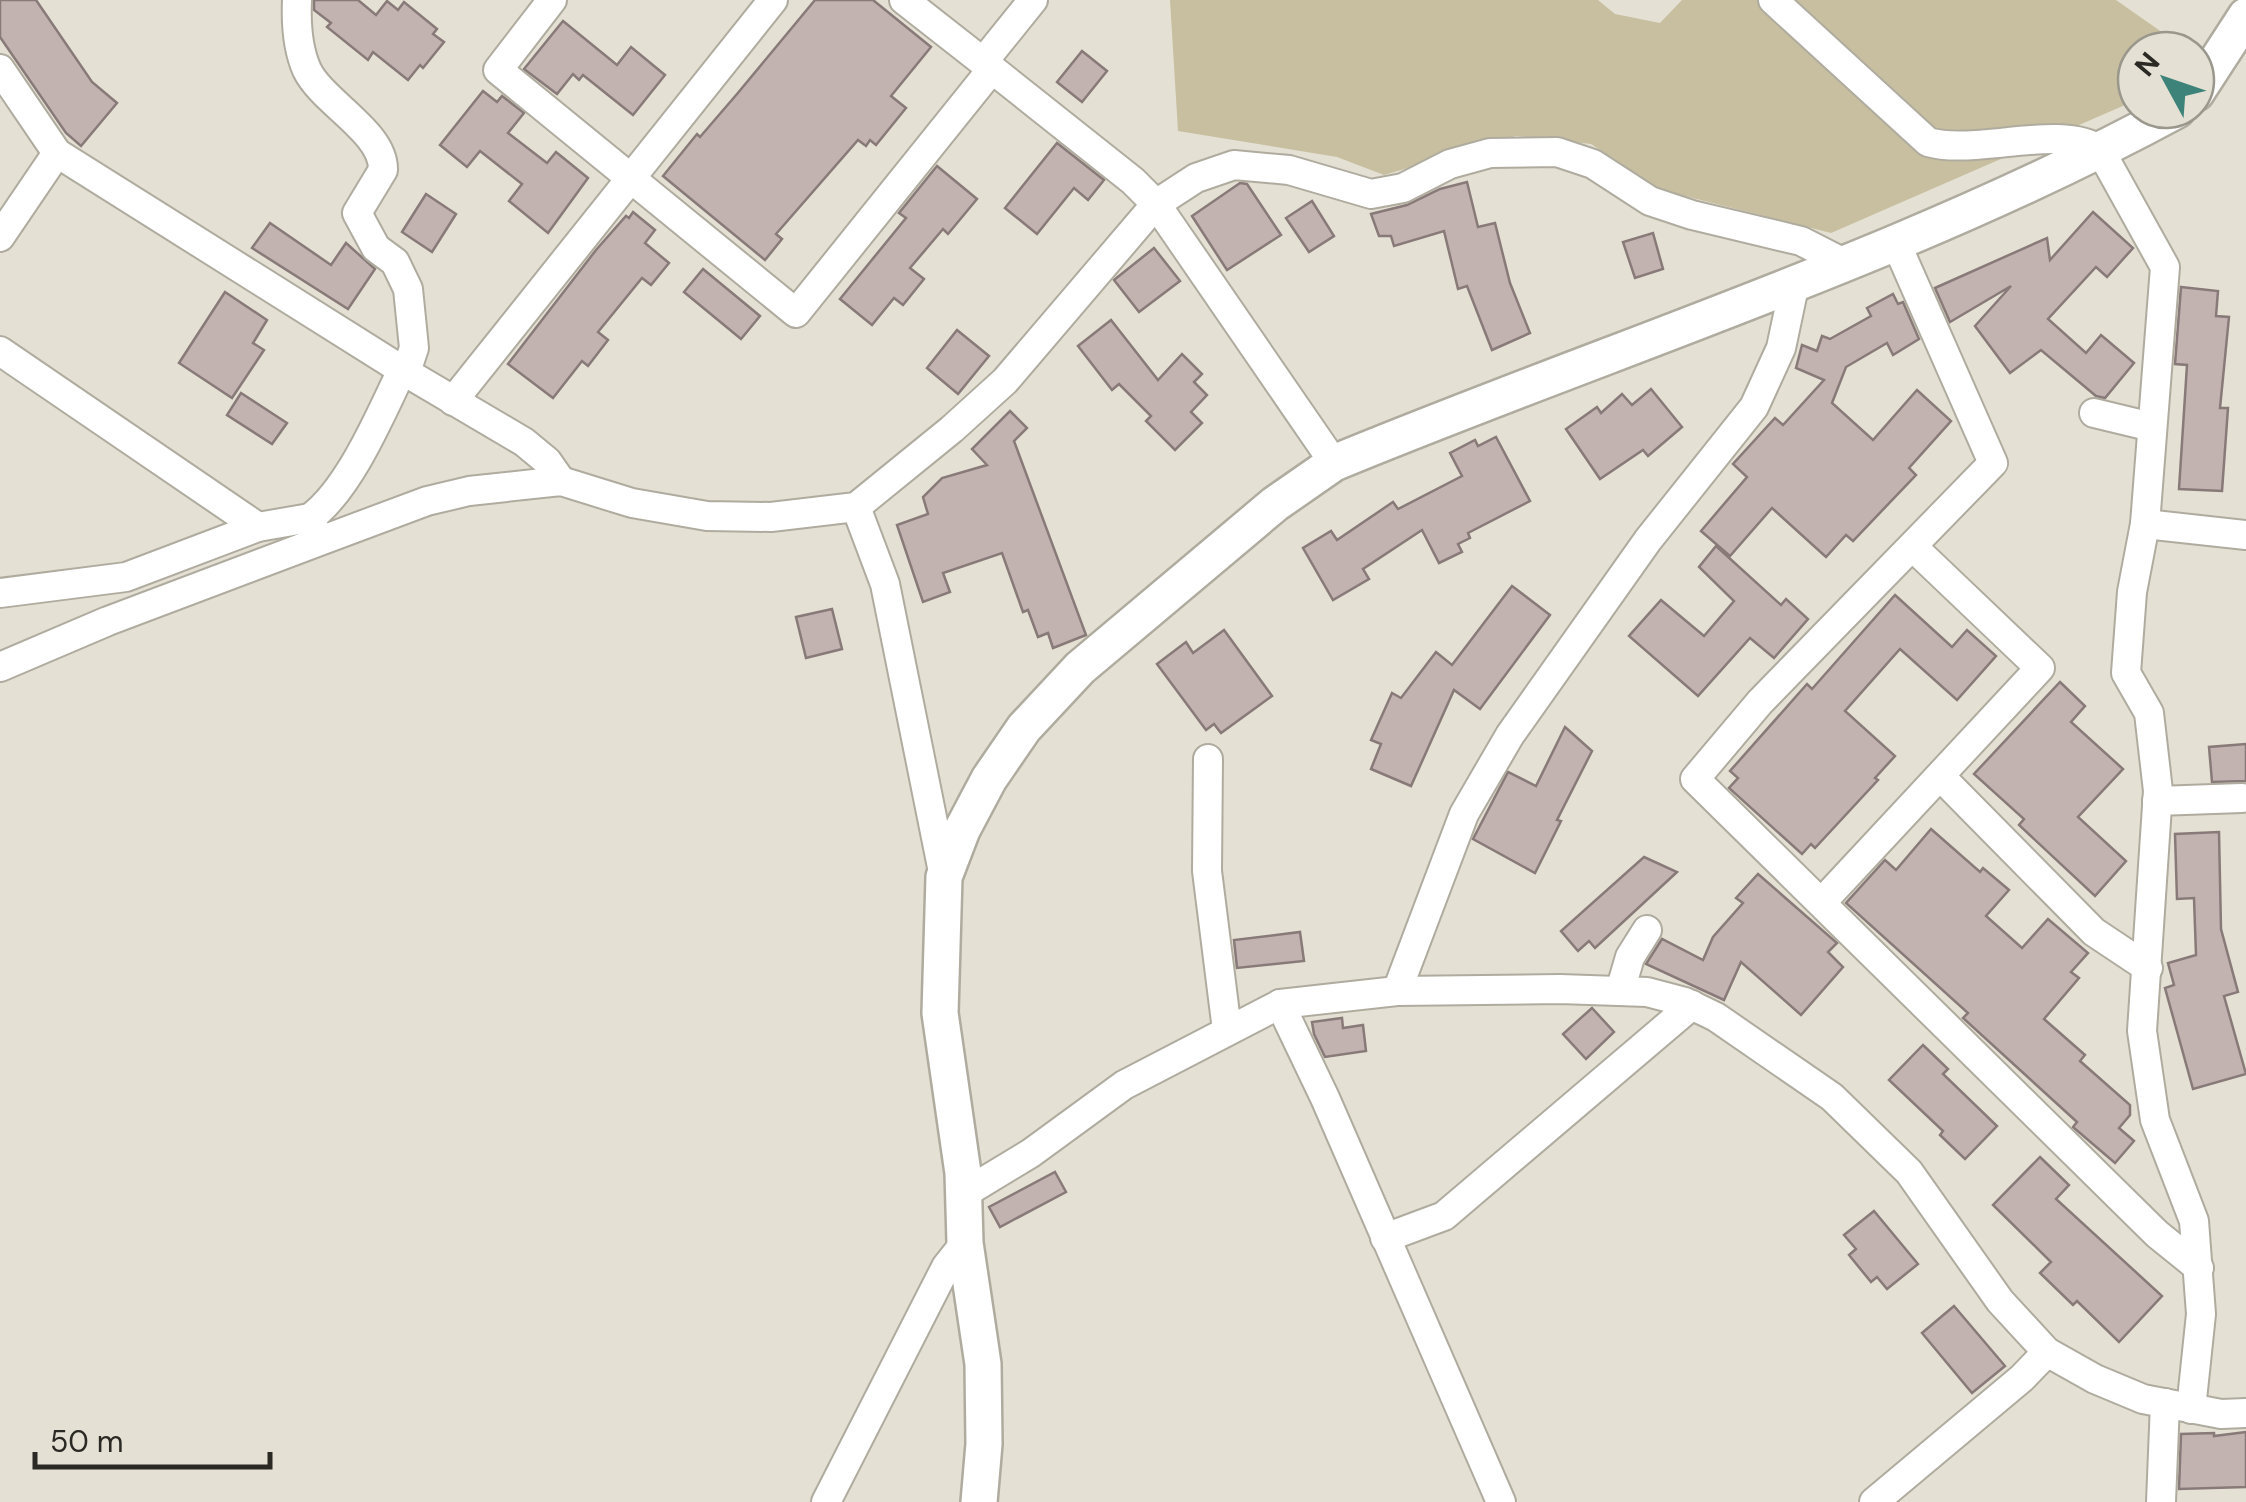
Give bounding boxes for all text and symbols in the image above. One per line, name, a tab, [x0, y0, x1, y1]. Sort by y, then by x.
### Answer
north arrow	[2116, 30, 2216, 130]
text: N	[2126, 45, 2168, 84]
scale bar	[35, 1407, 270, 1469]
text: 50 m	[50, 1422, 124, 1461]

